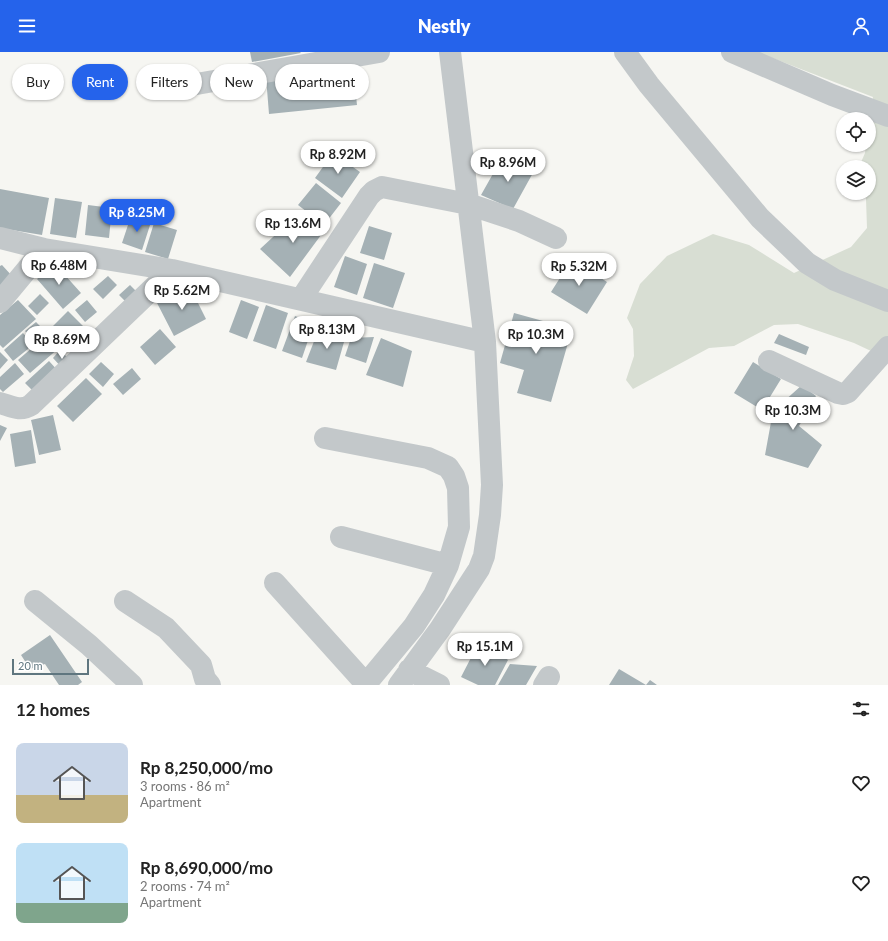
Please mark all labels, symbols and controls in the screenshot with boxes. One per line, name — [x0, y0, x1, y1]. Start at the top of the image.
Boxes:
icon: menu — [16, 15, 38, 37]
text: Nestly — [418, 15, 470, 37]
icon: person — [850, 15, 872, 37]
chip: Buy — [12, 64, 64, 100]
chip: Rent — [72, 64, 128, 100]
chip: Filters — [136, 64, 202, 100]
chip: New — [210, 64, 267, 100]
chip: Apartment — [275, 64, 369, 100]
map controls — [836, 112, 876, 200]
button: locate — [836, 112, 876, 152]
pin: Rp 8.92M — [297, 141, 379, 175]
text: Rp 8.92M — [310, 146, 366, 162]
pin: Rp 8.96M — [467, 149, 549, 183]
text: Rp 8.96M — [480, 154, 536, 170]
button: layers — [836, 160, 876, 200]
pin: Rp 8.25M — [96, 199, 178, 233]
text: Rp 8.25M — [109, 204, 165, 220]
pin: Rp 13.6M — [252, 210, 334, 244]
text: Rp 13.6M — [265, 215, 321, 231]
pin: Rp 6.48M — [18, 252, 100, 286]
pin: Rp 5.32M — [538, 253, 620, 287]
text: Rp 6.48M — [31, 257, 87, 273]
text: Rp 5.32M — [551, 258, 607, 274]
pin: Rp 5.62M — [141, 277, 223, 311]
text: Rp 5.62M — [154, 282, 210, 298]
pin: Rp 8.13M — [286, 316, 368, 350]
text: Rp 8.13M — [299, 321, 355, 337]
pin: Rp 10.3M — [495, 321, 577, 355]
pin: Rp 8.69M — [21, 326, 103, 360]
text: Rp 10.3M — [508, 326, 564, 342]
text: Rp 8.69M — [34, 331, 90, 347]
pin: Rp 10.3M — [752, 397, 834, 431]
text: Rp 10.3M — [765, 402, 821, 418]
pin: Rp 15.1M — [444, 633, 526, 667]
text: Rp 15.1M — [457, 638, 513, 654]
scale bar — [12, 657, 89, 676]
text: 20 m — [18, 659, 43, 672]
icon: filters — [850, 698, 872, 720]
text: 12 homes — [16, 699, 90, 720]
text: Rp 8,250,000/mo — [140, 757, 273, 778]
icon: home — [48, 759, 96, 807]
icon: heart — [850, 772, 872, 794]
text: 3 rooms · 86 m² — [140, 778, 230, 794]
text: Apartment — [140, 794, 201, 810]
text: Rp 8,690,000/mo — [140, 857, 273, 878]
icon: home — [48, 859, 96, 907]
icon: heart — [850, 872, 872, 894]
text: 2 rooms · 74 m² — [140, 878, 230, 894]
text: Apartment — [140, 894, 201, 910]

